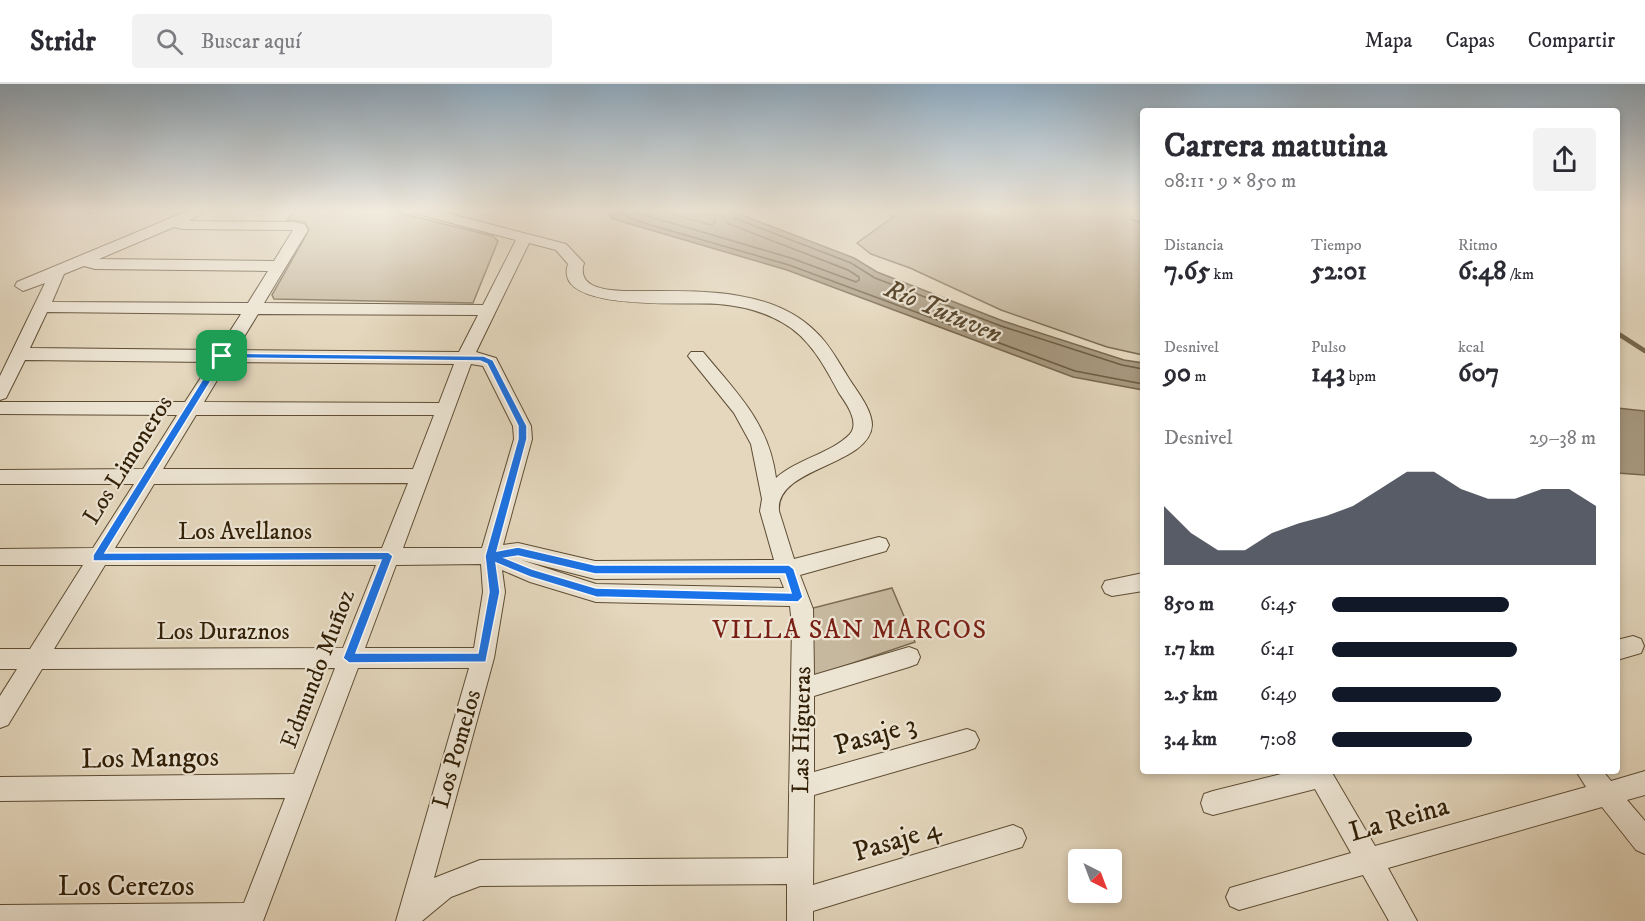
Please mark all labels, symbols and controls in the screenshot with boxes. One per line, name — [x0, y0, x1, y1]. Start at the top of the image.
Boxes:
search box — [132, 14, 552, 68]
text: Stridr — [30, 24, 96, 59]
icon: search — [153, 25, 186, 58]
text: Buscar aquí — [201, 28, 301, 55]
text: Mapa — [1365, 28, 1412, 54]
text: Capas — [1445, 28, 1495, 54]
text: Compartir — [1528, 28, 1615, 54]
text: Carrera matutina — [1164, 126, 1387, 167]
button: share — [1533, 128, 1596, 191]
text: 08:11 · 9 × 850 m — [1164, 169, 1296, 194]
text: Distancia — [1164, 235, 1223, 255]
text: Tiempo — [1311, 235, 1362, 255]
text: Ritmo — [1458, 235, 1498, 255]
text: 7.65 — [1164, 255, 1210, 288]
text: 52:01 — [1311, 255, 1367, 288]
text: 6:48 — [1458, 255, 1506, 288]
text: km — [1210, 264, 1234, 284]
text: /km — [1506, 264, 1534, 284]
water label: Río Tutuven — [879, 272, 1007, 351]
pin — [196, 330, 247, 381]
text: Desnivel — [1164, 337, 1219, 357]
text: Pulso — [1311, 337, 1346, 357]
text: kcal — [1458, 337, 1484, 357]
icon: arrive — [205, 339, 238, 372]
text: 90 — [1164, 357, 1191, 390]
text: 143 — [1311, 357, 1345, 390]
text: 607 — [1458, 357, 1499, 390]
text: m — [1191, 366, 1206, 386]
text: bpm — [1345, 366, 1376, 386]
street label: Los Limoneros — [77, 390, 179, 530]
text: Desnivel — [1164, 426, 1233, 451]
text: 29–38 m — [1529, 426, 1596, 451]
street label: Los Avellanos — [178, 517, 312, 547]
street label: Edmundo Muñoz — [274, 585, 362, 753]
text: 850 m — [1164, 592, 1214, 617]
text: 6:45 — [1260, 592, 1297, 617]
district label: VILLA SAN MARCOS — [711, 614, 988, 647]
street label: Los Duraznos — [156, 617, 290, 647]
text: 1.7 km — [1164, 637, 1215, 662]
text: 6:41 — [1260, 637, 1294, 662]
street label: Las Higueras — [786, 666, 818, 794]
text: 2.5 km — [1164, 682, 1218, 707]
text: 6:49 — [1260, 682, 1297, 707]
street label: Los Pomelos — [426, 686, 488, 812]
street label: Pasaje 3 — [830, 707, 920, 763]
text: 3.4 km — [1164, 727, 1217, 752]
text: 7:08 — [1260, 727, 1297, 752]
street label: Los Mangos — [81, 739, 219, 777]
street label: La Reina — [1345, 788, 1453, 850]
street label: Pasaje 4 — [849, 810, 946, 870]
north arrow — [1068, 849, 1122, 903]
map controls — [1068, 849, 1122, 903]
street label: Los Cerezos — [58, 869, 194, 904]

